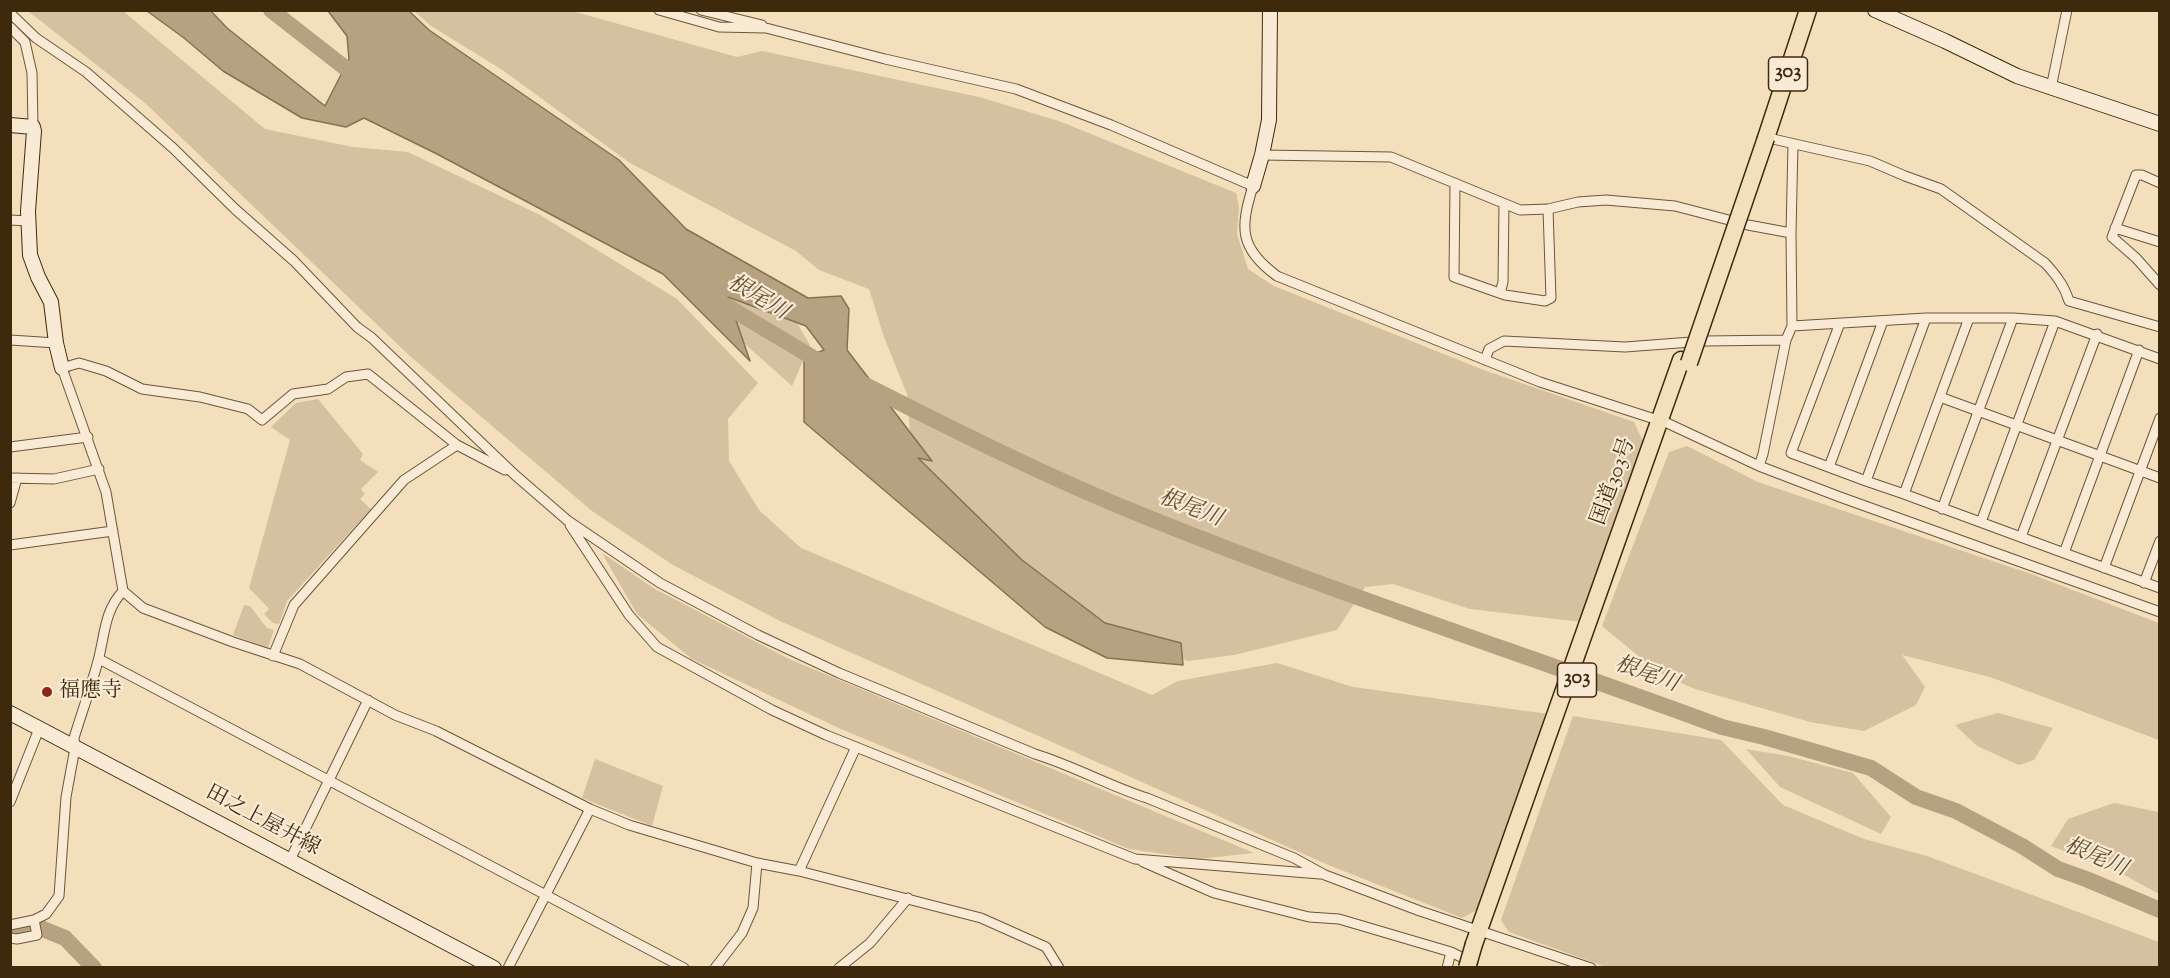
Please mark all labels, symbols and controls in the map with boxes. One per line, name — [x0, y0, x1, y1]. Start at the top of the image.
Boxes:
road number: 303 — [1768, 57, 1808, 91]
water label: 根尾川 — [722, 271, 792, 327]
street label: 国道303号 — [1588, 435, 1642, 529]
water label: 根尾川 — [1154, 486, 1226, 534]
water label: 根尾川 — [1610, 652, 1682, 700]
road number: 303 — [1558, 663, 1596, 697]
place label: 福應寺 — [59, 679, 122, 705]
marker: 福應寺 — [40, 685, 54, 699]
street label: 田之上屋井線 — [200, 781, 324, 863]
water label: 根尾川 — [2059, 834, 2131, 884]

